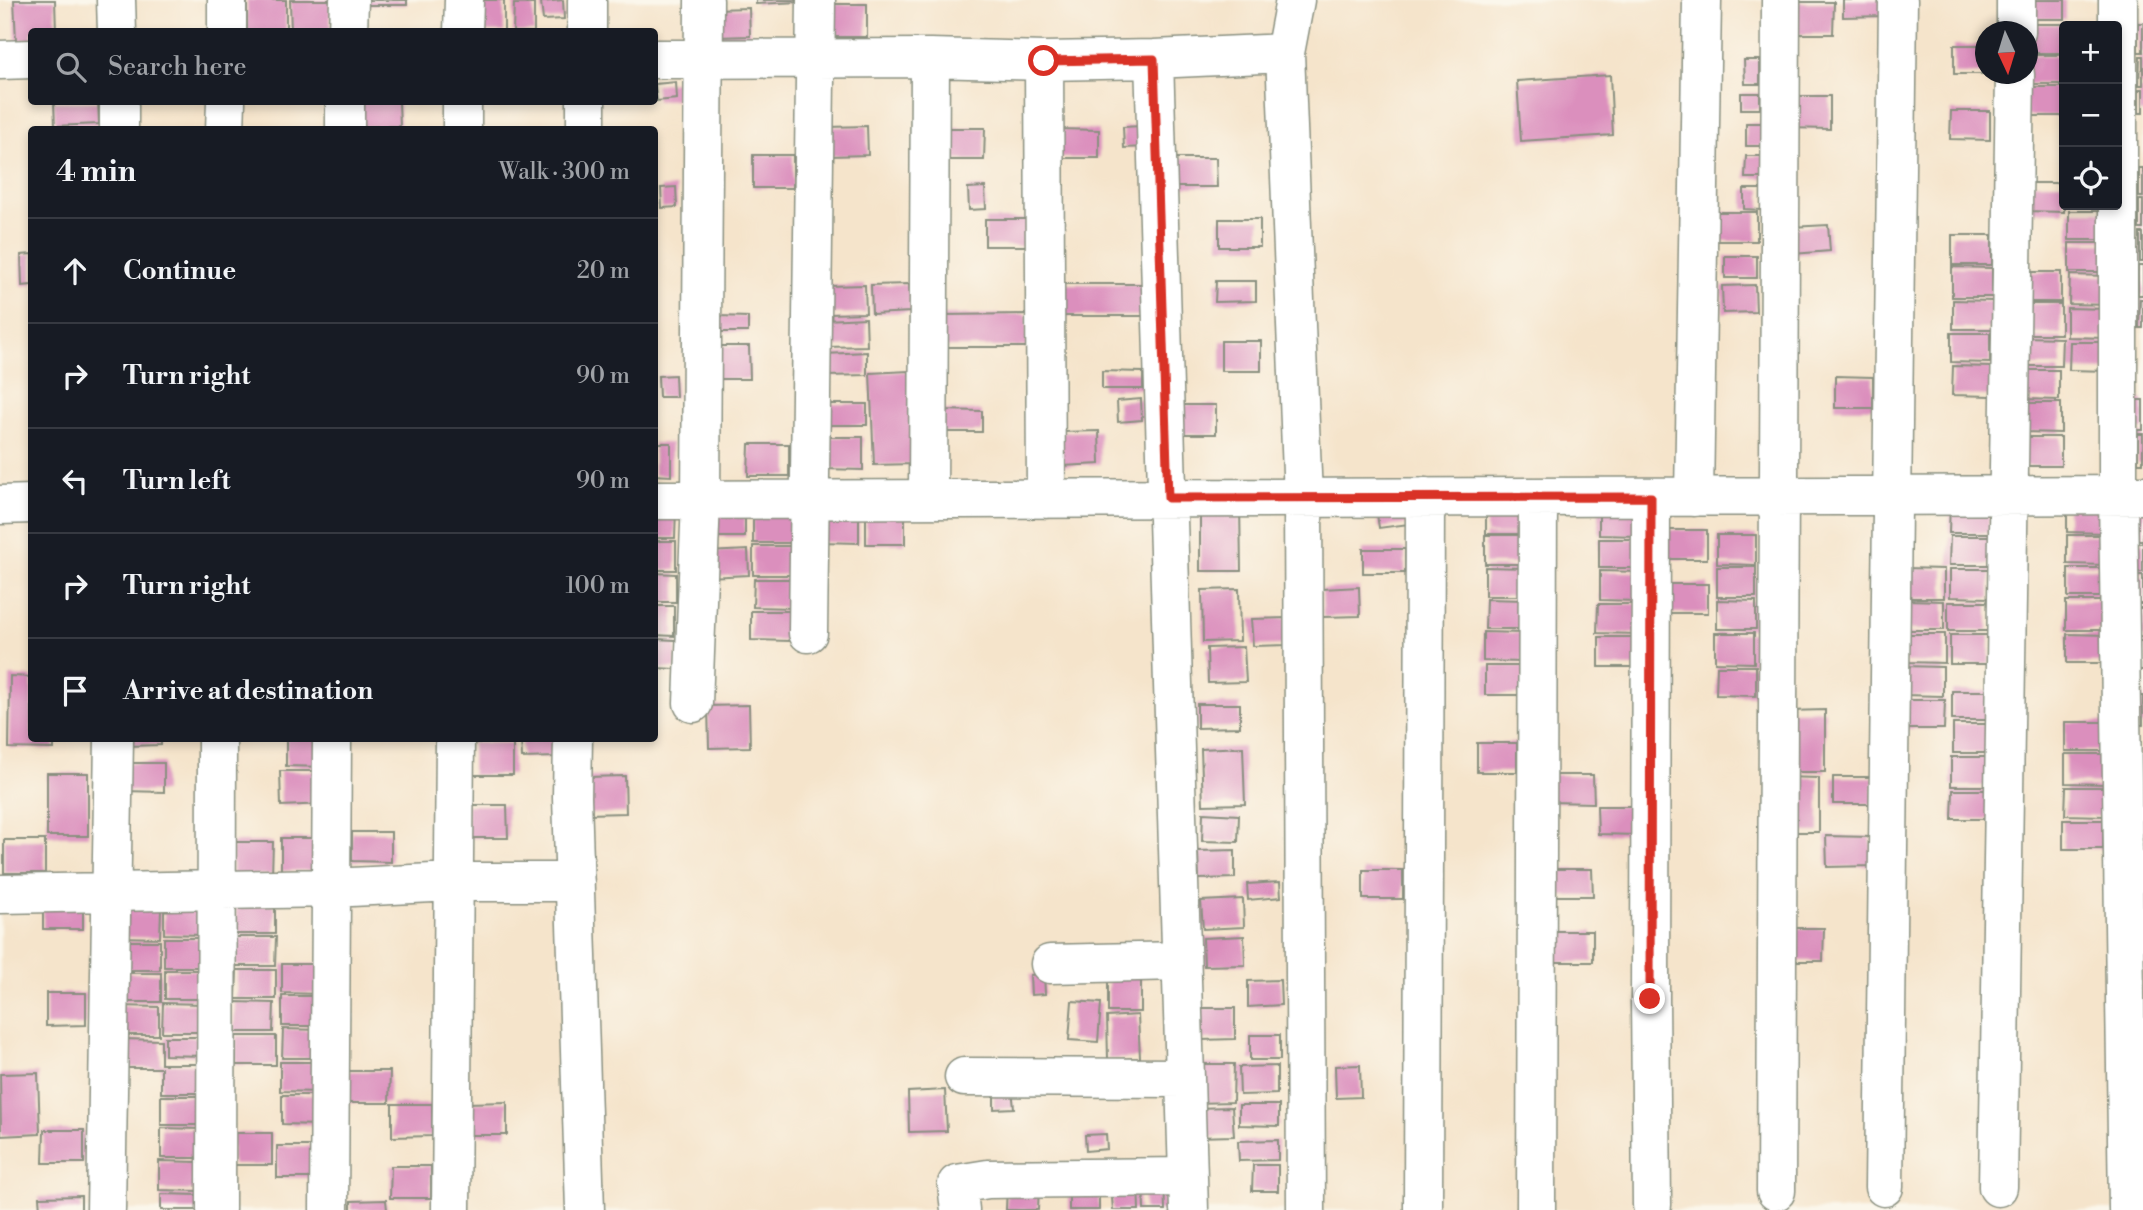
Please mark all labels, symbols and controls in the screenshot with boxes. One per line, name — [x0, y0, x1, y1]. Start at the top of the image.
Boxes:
north arrow — [1975, 21, 2038, 84]
map controls — [2059, 21, 2122, 210]
button: + — [2059, 21, 2122, 84]
search box — [28, 28, 658, 105]
route start — [1028, 45, 1059, 76]
icon: search — [52, 48, 90, 86]
text: Search here — [108, 51, 247, 83]
button: − — [2059, 84, 2122, 147]
button: locate — [2059, 147, 2122, 210]
text: 4 min — [56, 153, 136, 191]
text: Walk · 300 m — [499, 158, 630, 186]
icon: ahead — [56, 252, 94, 290]
text: Continue — [123, 255, 236, 287]
text: 20 m — [577, 257, 630, 285]
icon: right — [56, 357, 94, 395]
text: Turn right — [123, 360, 251, 392]
text: 90 m — [576, 362, 630, 390]
icon: left — [56, 462, 94, 500]
text: Turn left — [123, 465, 231, 497]
text: 90 m — [576, 467, 630, 495]
icon: right — [56, 567, 94, 605]
text: Turn right — [123, 570, 251, 602]
text: 100 m — [565, 572, 630, 600]
icon: arrive — [56, 672, 94, 710]
text: Arrive at destination — [123, 675, 373, 707]
route end — [1634, 983, 1665, 1014]

